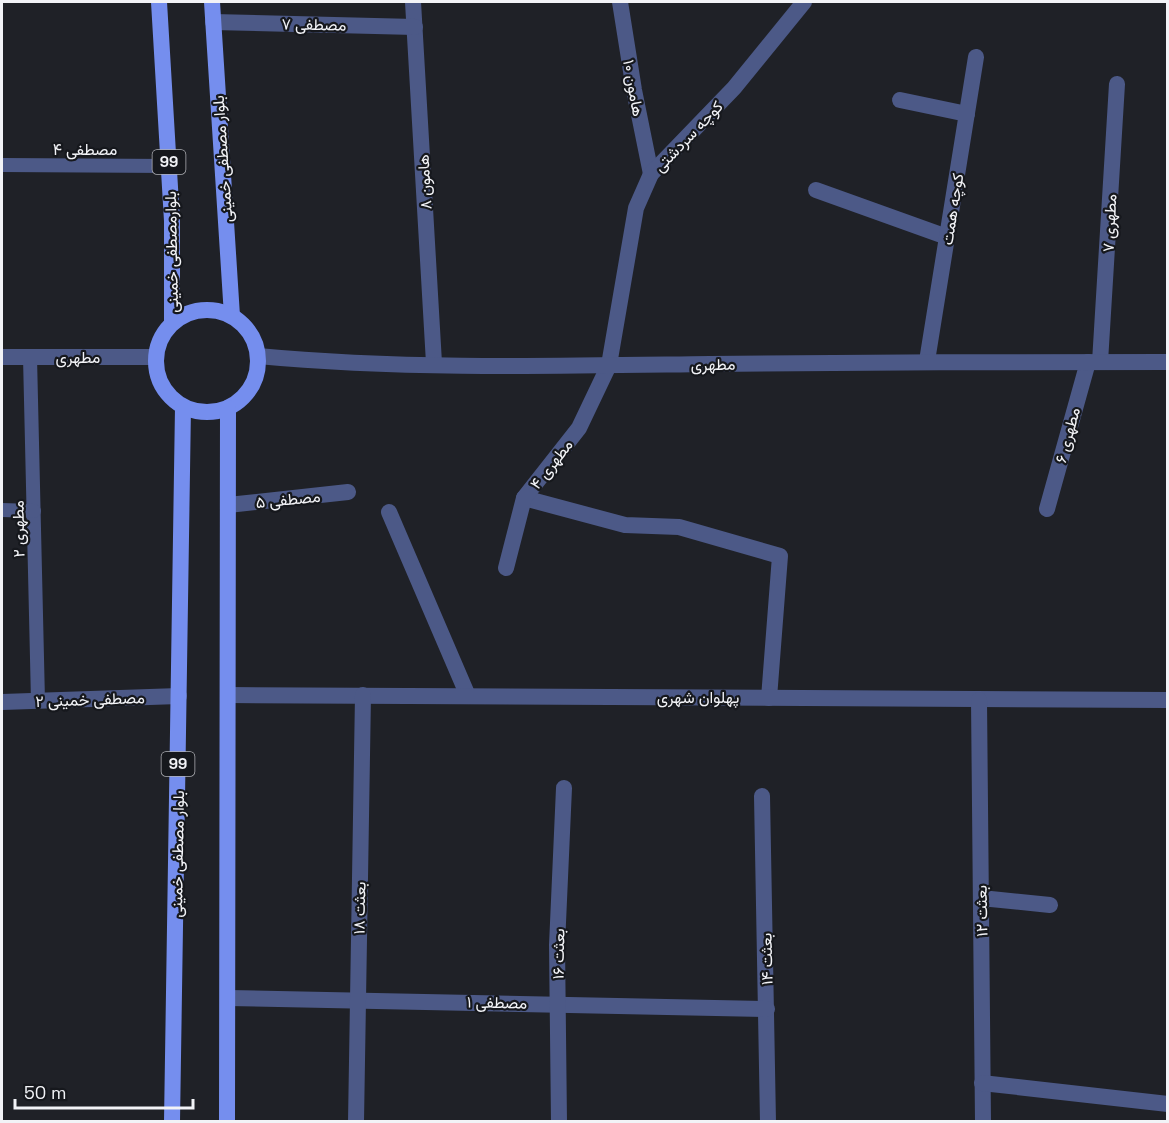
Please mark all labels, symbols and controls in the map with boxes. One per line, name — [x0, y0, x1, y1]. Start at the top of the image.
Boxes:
street label: مصطفی ۷ — [281, 13, 347, 36]
street label: هامون ۱۰ — [618, 58, 649, 118]
street label: بلوار مصطفی خمینی — [208, 95, 237, 223]
street label: کوچه سردشتی — [649, 96, 728, 177]
street label: مصطفی ۴ — [53, 139, 117, 160]
road number: 99 — [152, 150, 186, 174]
street label: هامون ۸ — [413, 154, 436, 210]
street label: کوچه همت — [936, 172, 970, 247]
street label: بلوارمصطفی خمینی — [160, 191, 183, 313]
street label: مطهری ۷ — [1097, 193, 1122, 253]
street label: مطهری — [56, 347, 100, 368]
street label: مطهری — [690, 354, 736, 375]
street label: مطهری ۶ — [1050, 405, 1085, 465]
street label: مطهری ۴ — [525, 435, 578, 494]
street label: مصطفی ۵ — [255, 486, 321, 513]
street label: مطهری ۲ — [8, 500, 29, 558]
street label: مصطفی خمینی ۲ — [35, 687, 145, 712]
street label: پهلوان شهری — [657, 687, 740, 709]
road number: 99 — [162, 752, 195, 776]
street label: بلوار مصطفی خمینی — [166, 790, 189, 918]
street label: بعثت ۱۸ — [349, 882, 370, 935]
street label: بعثت ۱۲ — [971, 885, 992, 937]
street label: بعثت ۱۶ — [548, 928, 569, 980]
street label: بعثت ۱۴ — [756, 933, 777, 985]
street label: مصطفی ۱ — [467, 991, 527, 1014]
scale bar — [15, 1072, 194, 1110]
text: 50 m — [24, 1081, 66, 1104]

